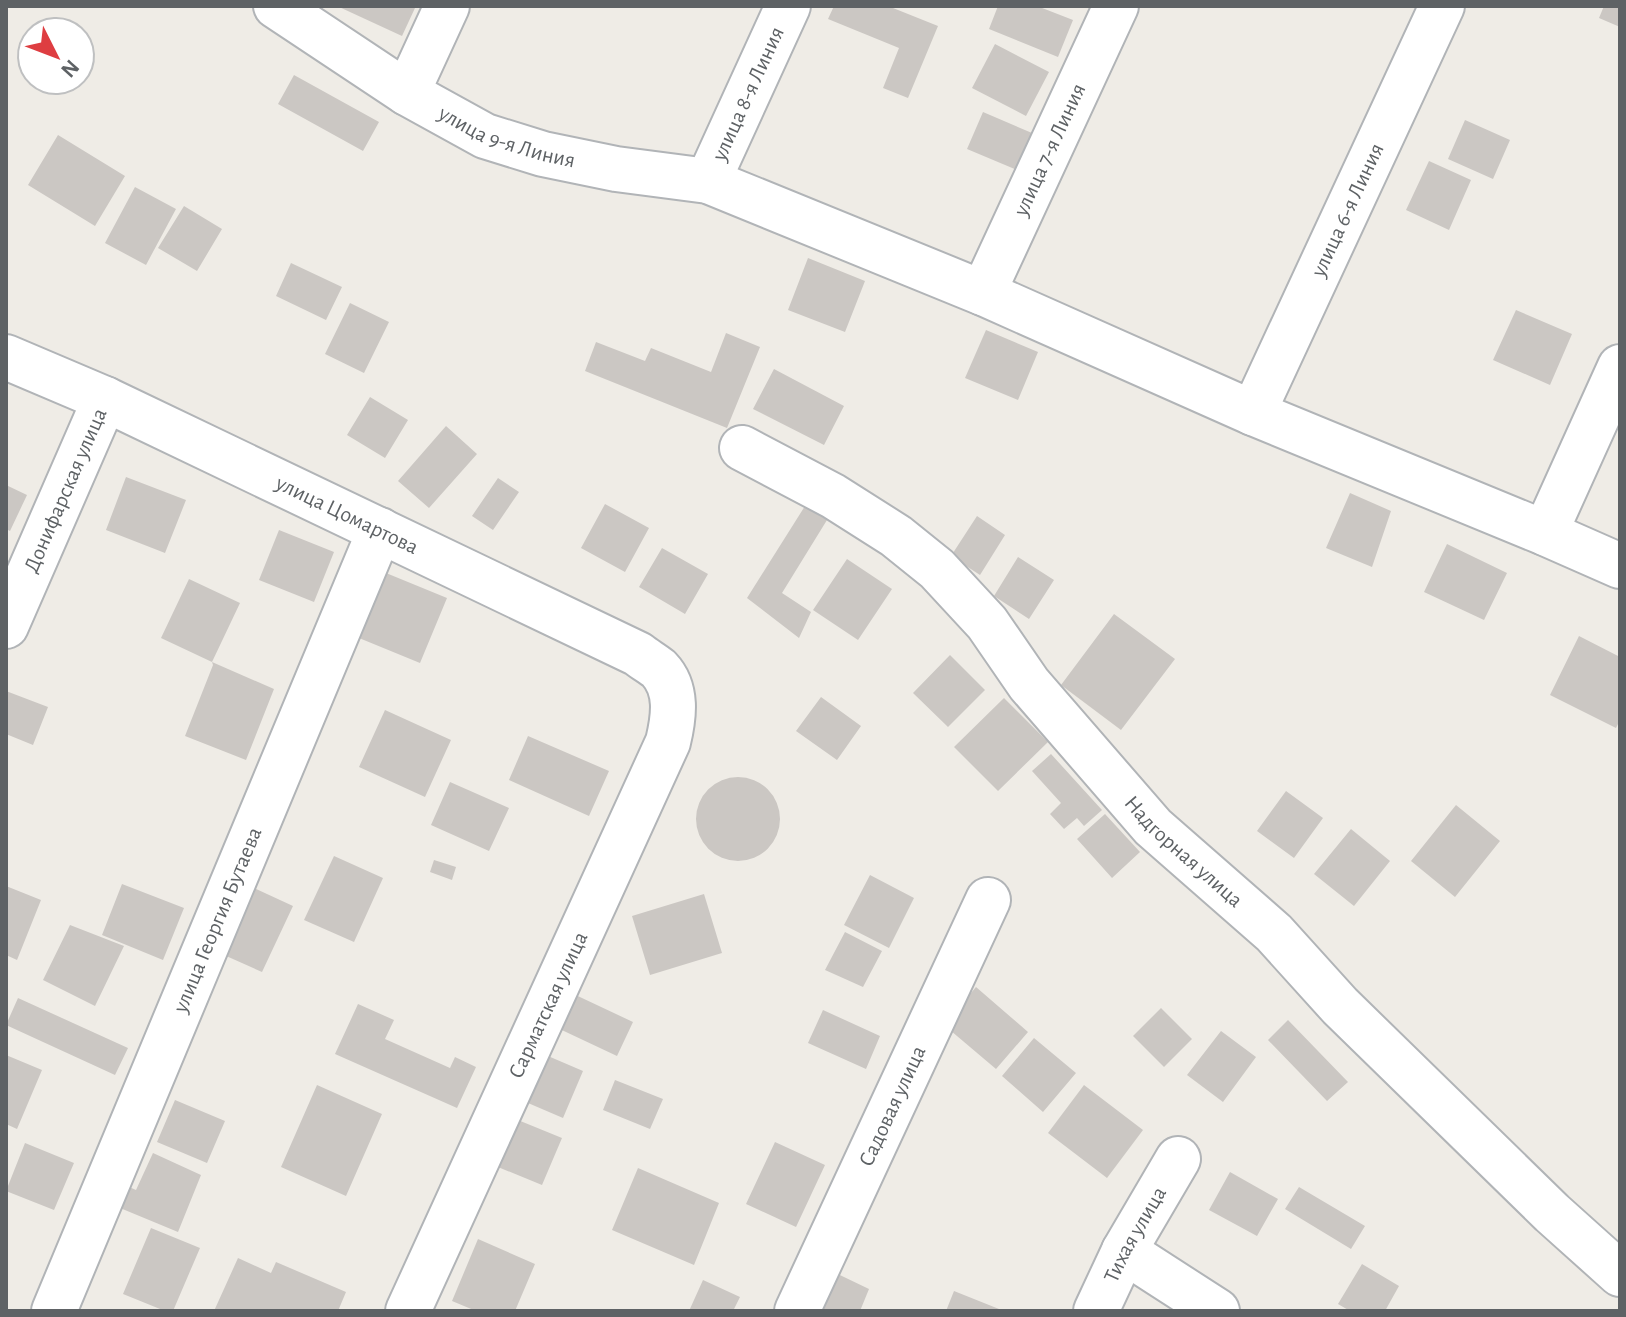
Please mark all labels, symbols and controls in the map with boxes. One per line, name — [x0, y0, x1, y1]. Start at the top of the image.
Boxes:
north arrow — [16, 16, 96, 96]
street label: улица 8-я Линия — [707, 23, 788, 165]
text: N — [57, 56, 83, 82]
street label: улица 7-я Линия — [1009, 80, 1090, 220]
street label: улица 9-я Линия — [434, 101, 577, 171]
street label: улица 6-я Линия — [1307, 140, 1388, 281]
street label: Донифарская улица — [20, 405, 111, 576]
street label: улица Цомартова — [272, 471, 422, 558]
street label: Надгорная улица — [1120, 791, 1247, 911]
street label: улица Георгия Бутаева — [169, 824, 266, 1016]
street label: Сарматская улица — [504, 928, 592, 1082]
street label: Садовая улица — [855, 1042, 930, 1170]
street label: Тихая улица — [1100, 1183, 1170, 1286]

